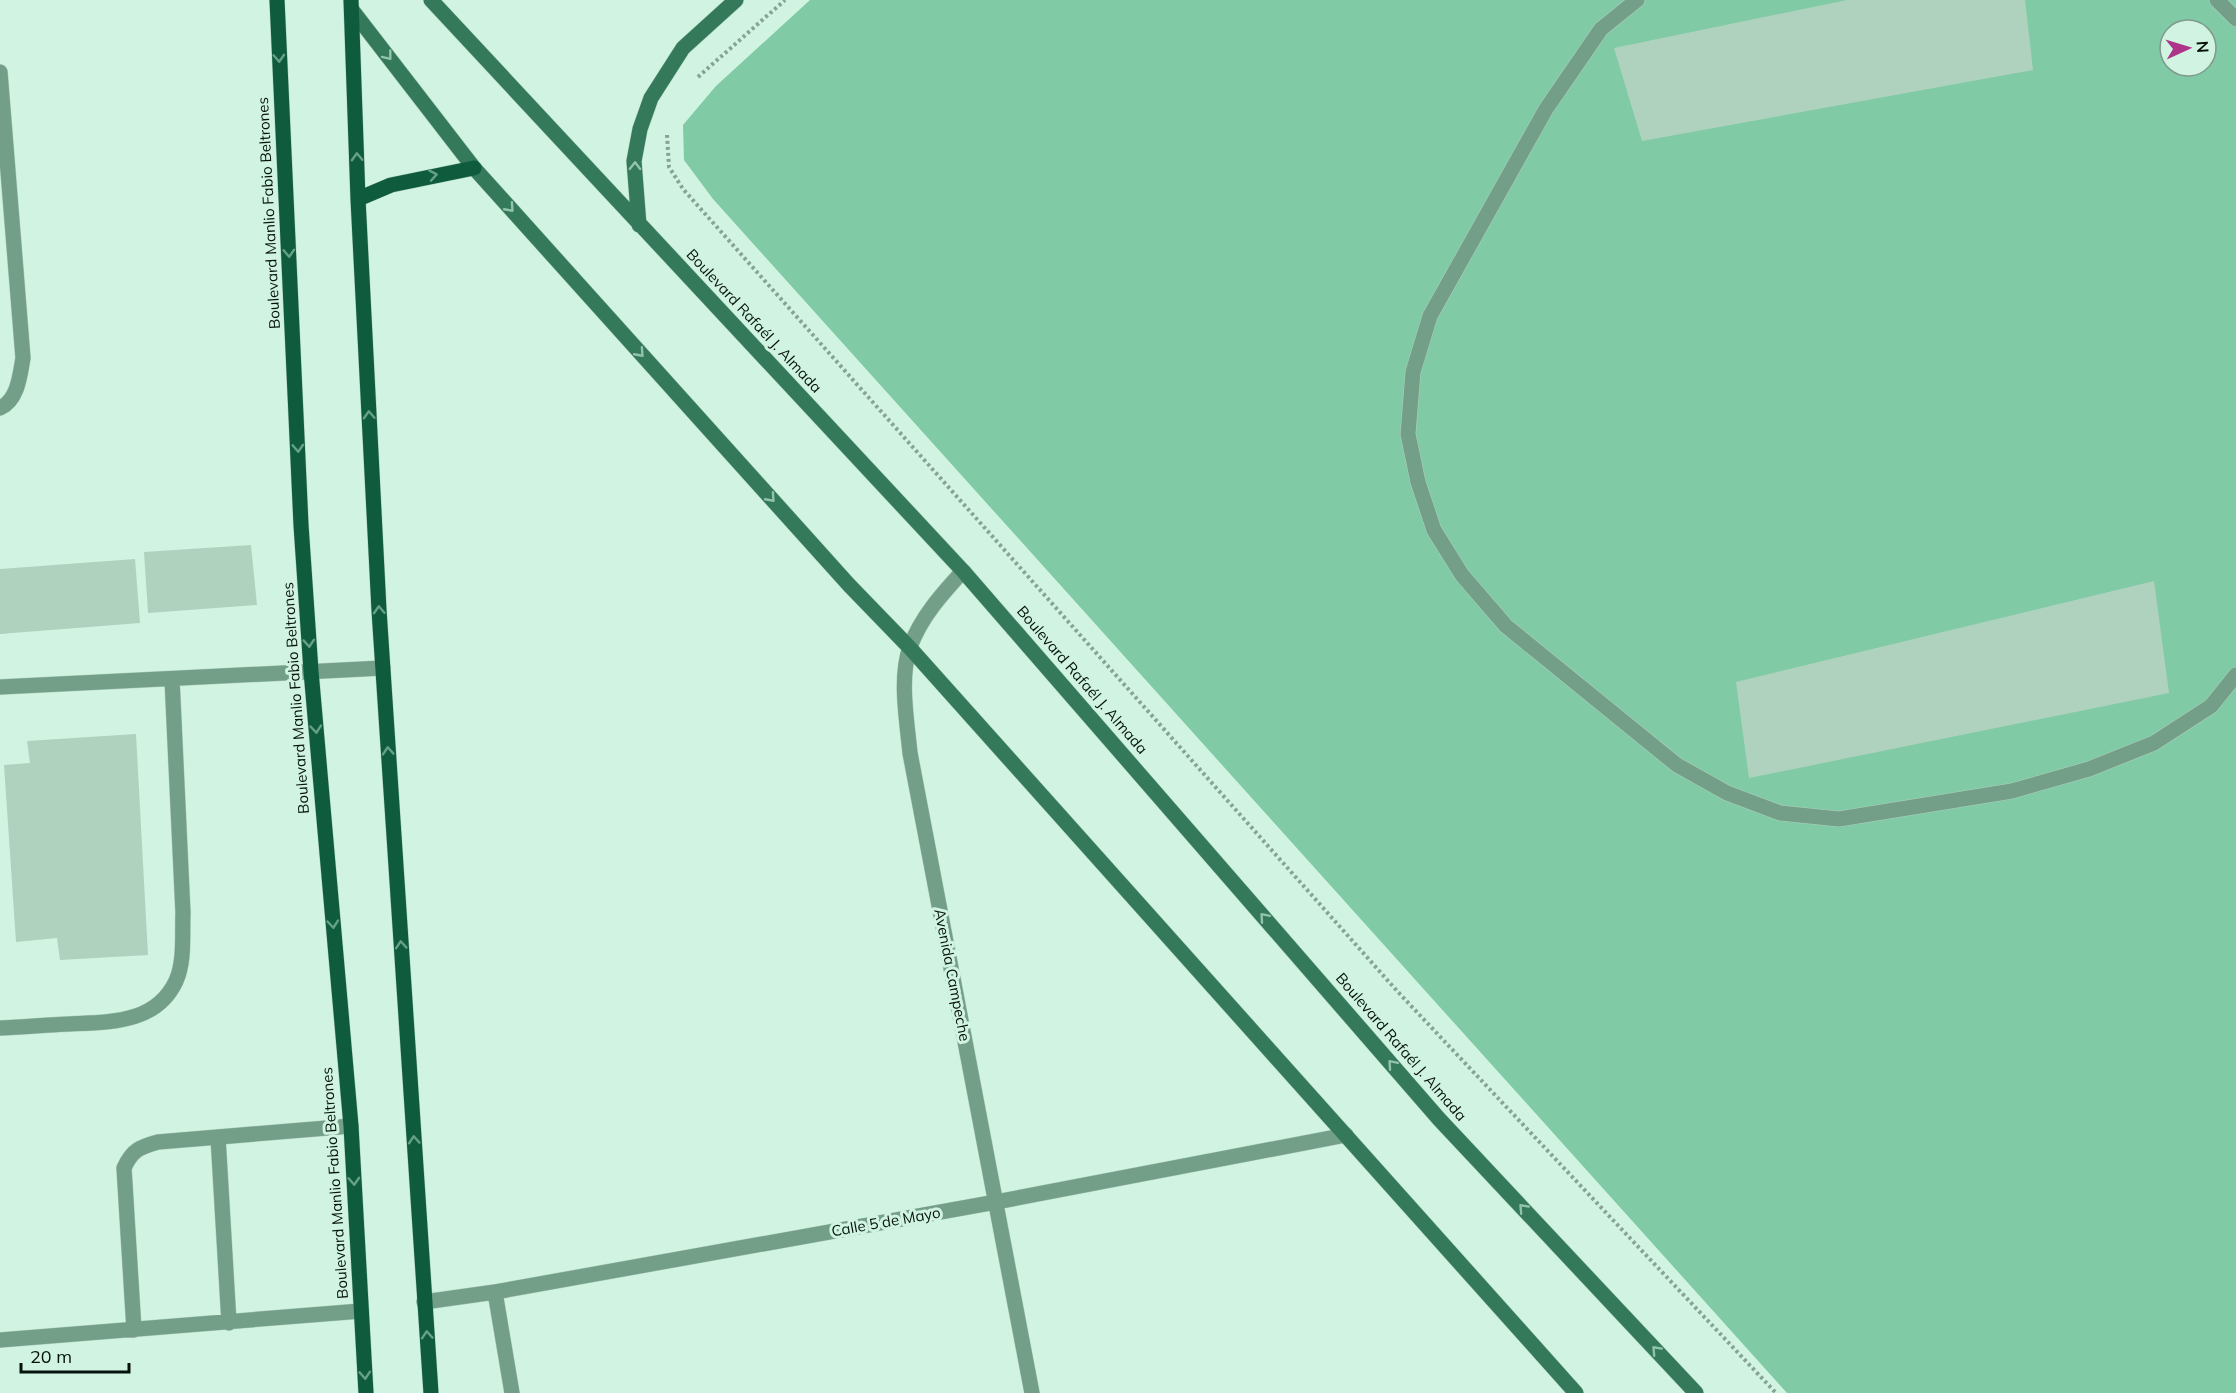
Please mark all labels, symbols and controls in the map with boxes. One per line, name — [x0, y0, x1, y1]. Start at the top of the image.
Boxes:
north arrow — [2158, 18, 2218, 78]
text: N — [2193, 40, 2213, 54]
one-way arrow — [380, 50, 391, 61]
one-way arrow — [273, 54, 286, 63]
street label: Boulevard Manlio Fabio Beltrones — [253, 97, 284, 329]
one-way arrow — [350, 153, 363, 162]
one-way arrow — [629, 162, 641, 171]
one-way arrow — [428, 169, 438, 182]
one-way arrow — [503, 202, 514, 212]
street label: Boulevard Rafaél J. Almada — [683, 245, 826, 397]
one-way arrow — [282, 249, 295, 258]
one-way arrow — [633, 346, 644, 357]
one-way arrow — [363, 411, 376, 420]
one-way arrow — [291, 444, 304, 453]
one-way arrow — [764, 491, 775, 502]
street label: Boulevard Manlio Fabio Beltrones — [278, 582, 313, 814]
street label: Boulevard Rafaél J. Almada — [1013, 602, 1152, 758]
one-way arrow — [373, 605, 386, 614]
one-way arrow — [303, 638, 316, 647]
one-way arrow — [309, 725, 322, 734]
one-way arrow — [382, 746, 395, 755]
street label: Avenida Campeche — [930, 907, 975, 1043]
one-way arrow — [1260, 913, 1271, 924]
one-way arrow — [326, 919, 339, 928]
one-way arrow — [395, 941, 408, 950]
street label: Boulevard Rafaél J. Almada — [1332, 969, 1471, 1125]
one-way arrow — [1388, 1060, 1399, 1071]
street label: Boulevard Manlio Fabio Beltrones — [317, 1067, 352, 1299]
one-way arrow — [407, 1136, 420, 1145]
one-way arrow — [347, 1176, 360, 1185]
street label: Calle 5 de Mayo — [830, 1203, 942, 1240]
one-way arrow — [1519, 1204, 1530, 1215]
one-way arrow — [420, 1330, 433, 1339]
scale bar — [21, 1336, 129, 1374]
text: 20 m — [30, 1345, 72, 1368]
one-way arrow — [1652, 1347, 1663, 1357]
one-way arrow — [358, 1371, 371, 1380]

